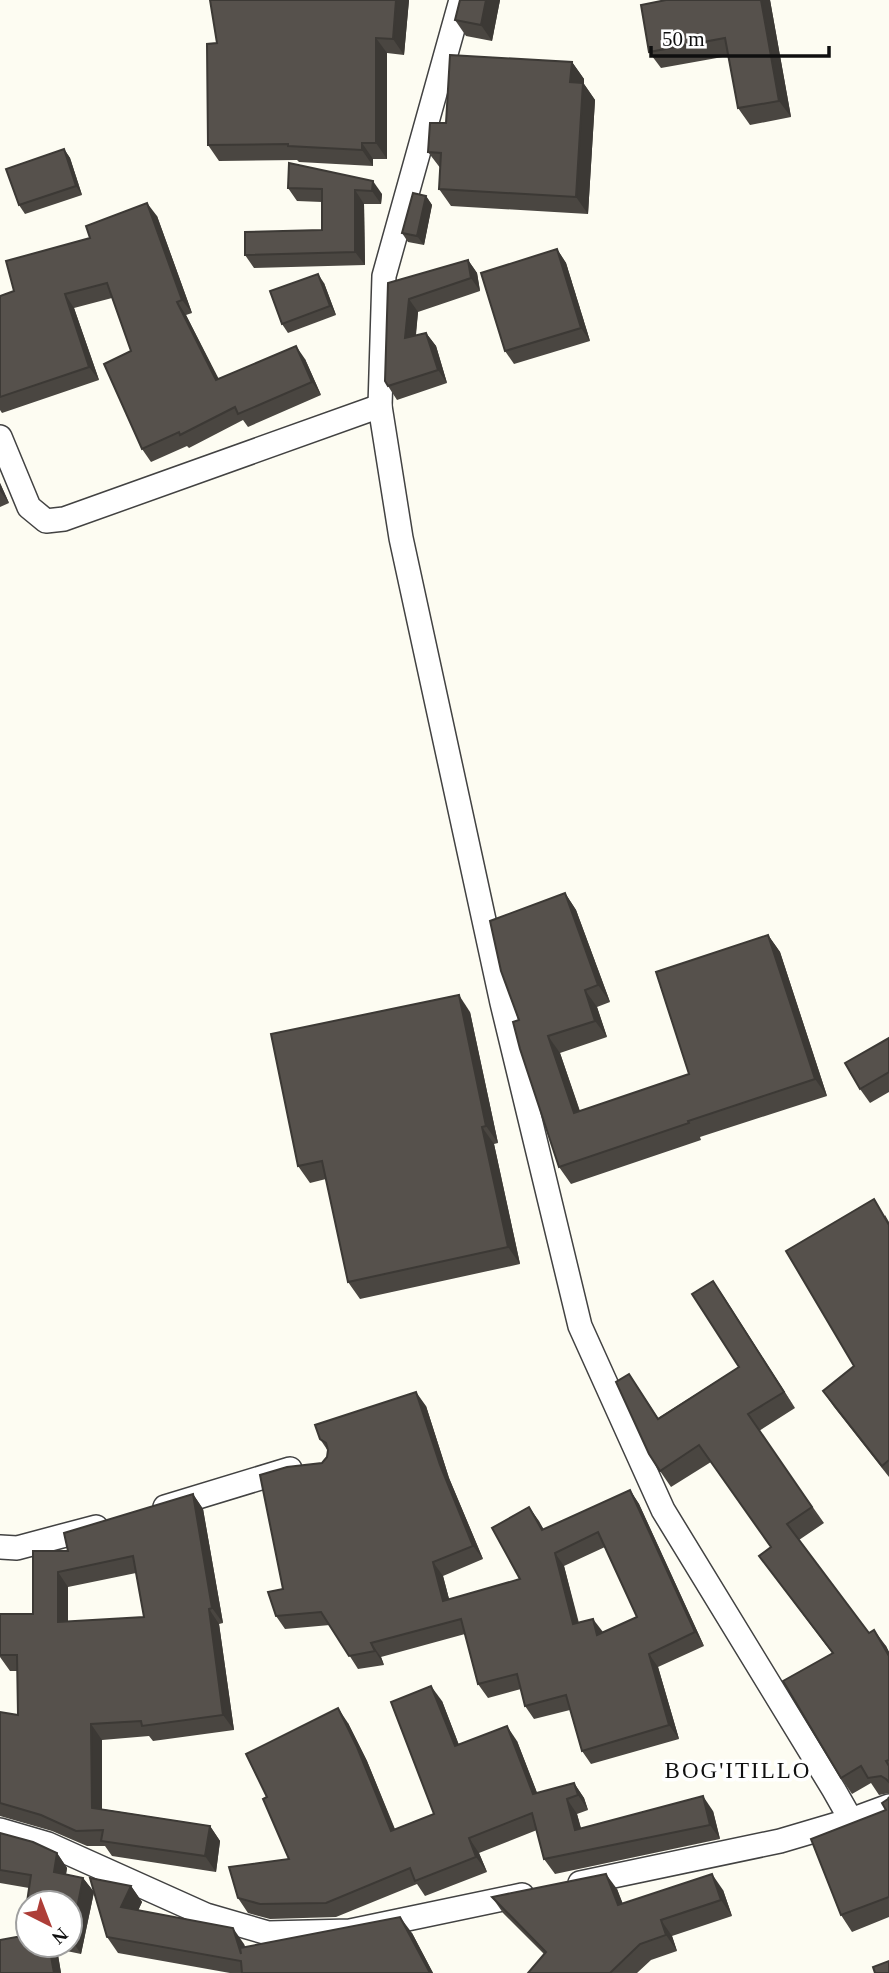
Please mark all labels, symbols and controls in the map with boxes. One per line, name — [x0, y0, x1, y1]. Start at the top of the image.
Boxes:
scale bar — [651, 14, 830, 58]
text: 50 m — [662, 27, 705, 51]
district label: BOG'ITILLO — [665, 1758, 811, 1783]
north arrow — [14, 1889, 84, 1959]
text: N — [48, 1924, 72, 1949]

